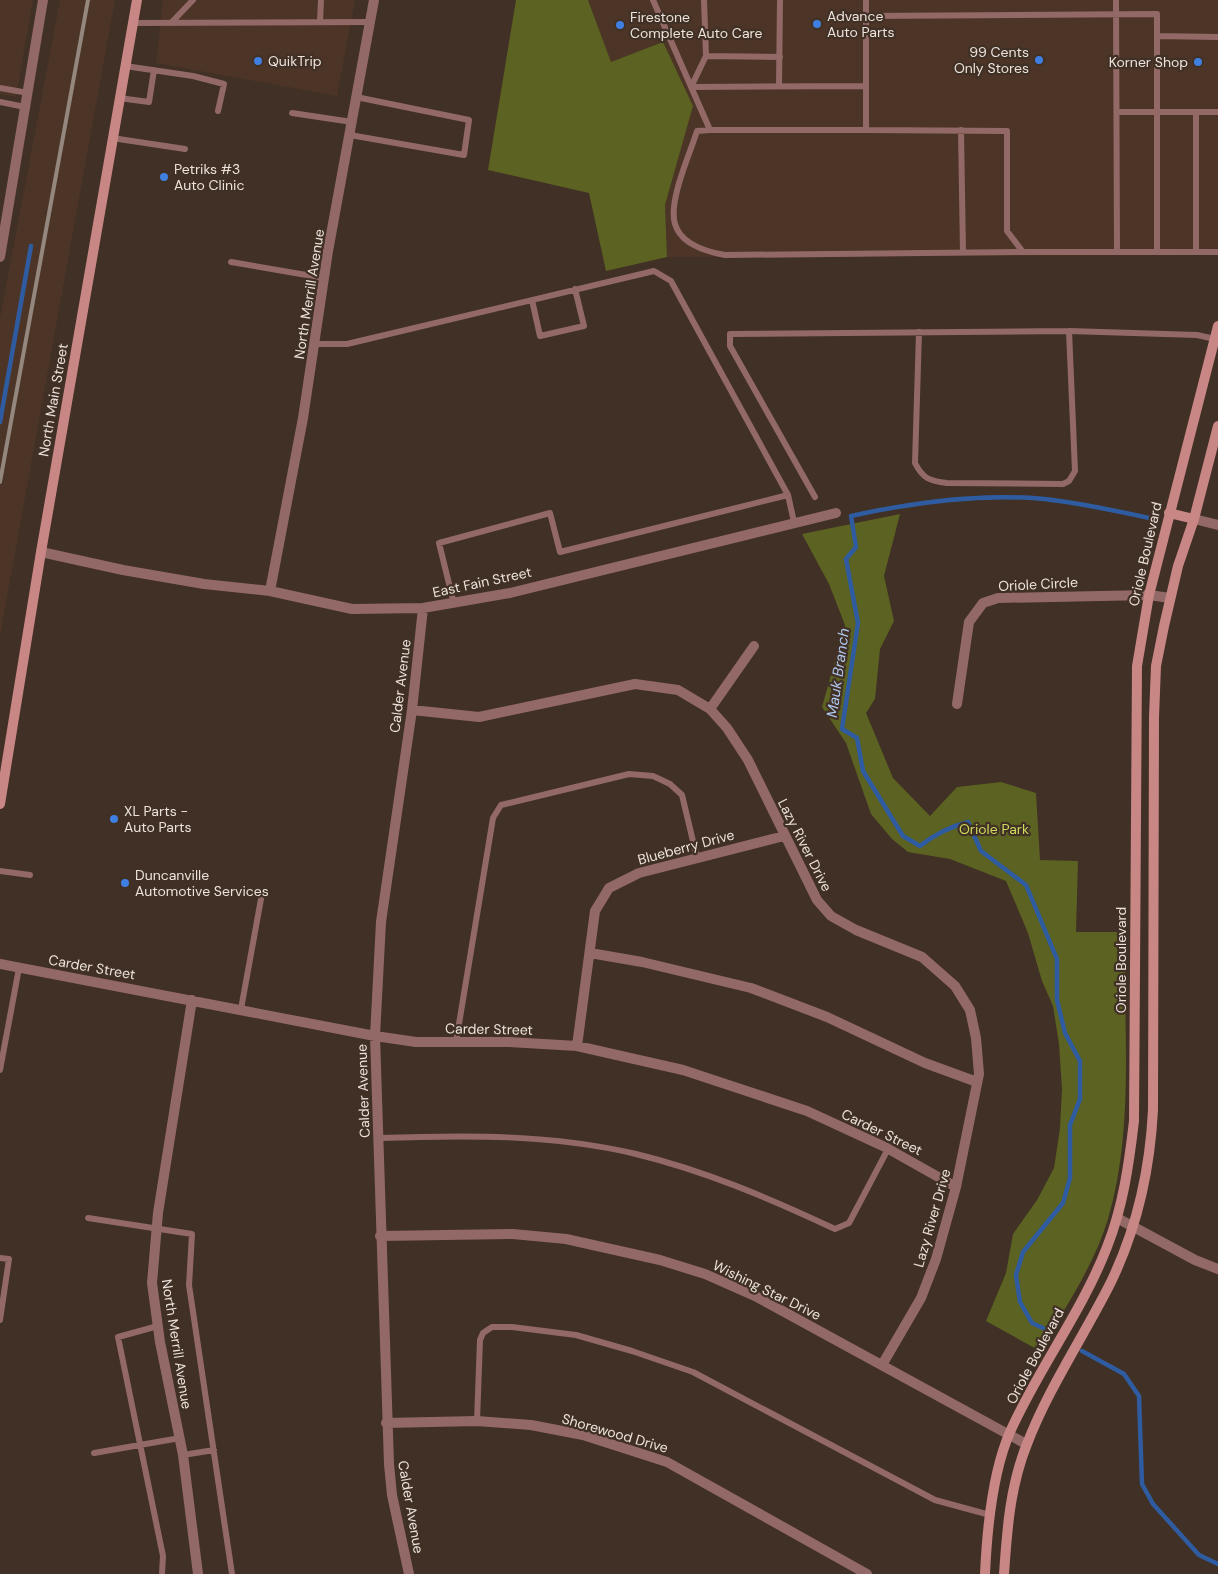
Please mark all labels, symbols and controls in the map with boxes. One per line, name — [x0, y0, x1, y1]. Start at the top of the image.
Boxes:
place label: Advance Auto Parts — [827, 7, 895, 41]
place label: Firestone Complete Auto Care — [630, 8, 762, 42]
marker: Advance Auto Parts — [811, 18, 823, 30]
marker: Firestone Complete Auto Care — [614, 19, 626, 31]
place label: 99 Cents Only Stores — [954, 43, 1029, 77]
place label: QuikTrip — [268, 52, 322, 70]
place label: Korner Shop — [1109, 53, 1188, 71]
marker: 99 Cents Only Stores — [1033, 54, 1045, 66]
marker: QuikTrip — [252, 55, 264, 67]
marker: Korner Shop — [1192, 56, 1204, 68]
place label: Petriks #3 Auto Clinic — [174, 160, 244, 194]
marker: Petriks #3 Auto Clinic — [158, 171, 170, 183]
street label: North Merrill Avenue — [290, 228, 328, 360]
street label: North Main Street — [34, 342, 72, 458]
street label: Oriole Boulevard — [1124, 500, 1166, 608]
street label: East Fain Street — [431, 563, 533, 601]
street label: Oriole Circle — [998, 573, 1078, 595]
water label: Mauk Branch — [822, 627, 854, 719]
street label: Calder Avenue — [385, 638, 415, 734]
street label: Lazy River Drive — [774, 796, 836, 894]
place label: XL Parts - Auto Parts — [124, 802, 192, 836]
marker: XL Parts - Auto Parts — [108, 813, 120, 825]
park label: Oriole Park — [959, 820, 1029, 838]
street label: Blueberry Drive — [636, 825, 736, 869]
place label: Duncanville Automotive Services — [135, 866, 269, 900]
marker: Duncanville Automotive Services — [119, 877, 131, 889]
street label: Oriole Boulevard — [1112, 907, 1130, 1013]
street label: Carder Street — [47, 951, 137, 983]
street label: Carder Street — [445, 1019, 533, 1039]
street label: Calder Avenue — [352, 1044, 374, 1138]
street label: Carder Street — [839, 1105, 925, 1159]
street label: Lazy River Drive — [909, 1167, 955, 1269]
street label: Wishing Star Drive — [710, 1256, 824, 1324]
street label: North Merrill Avenue — [158, 1278, 196, 1410]
street label: Oriole Boulevard — [1002, 1305, 1068, 1407]
street label: Shorewood Drive — [560, 1409, 670, 1457]
street label: Calder Avenue — [394, 1459, 428, 1555]

